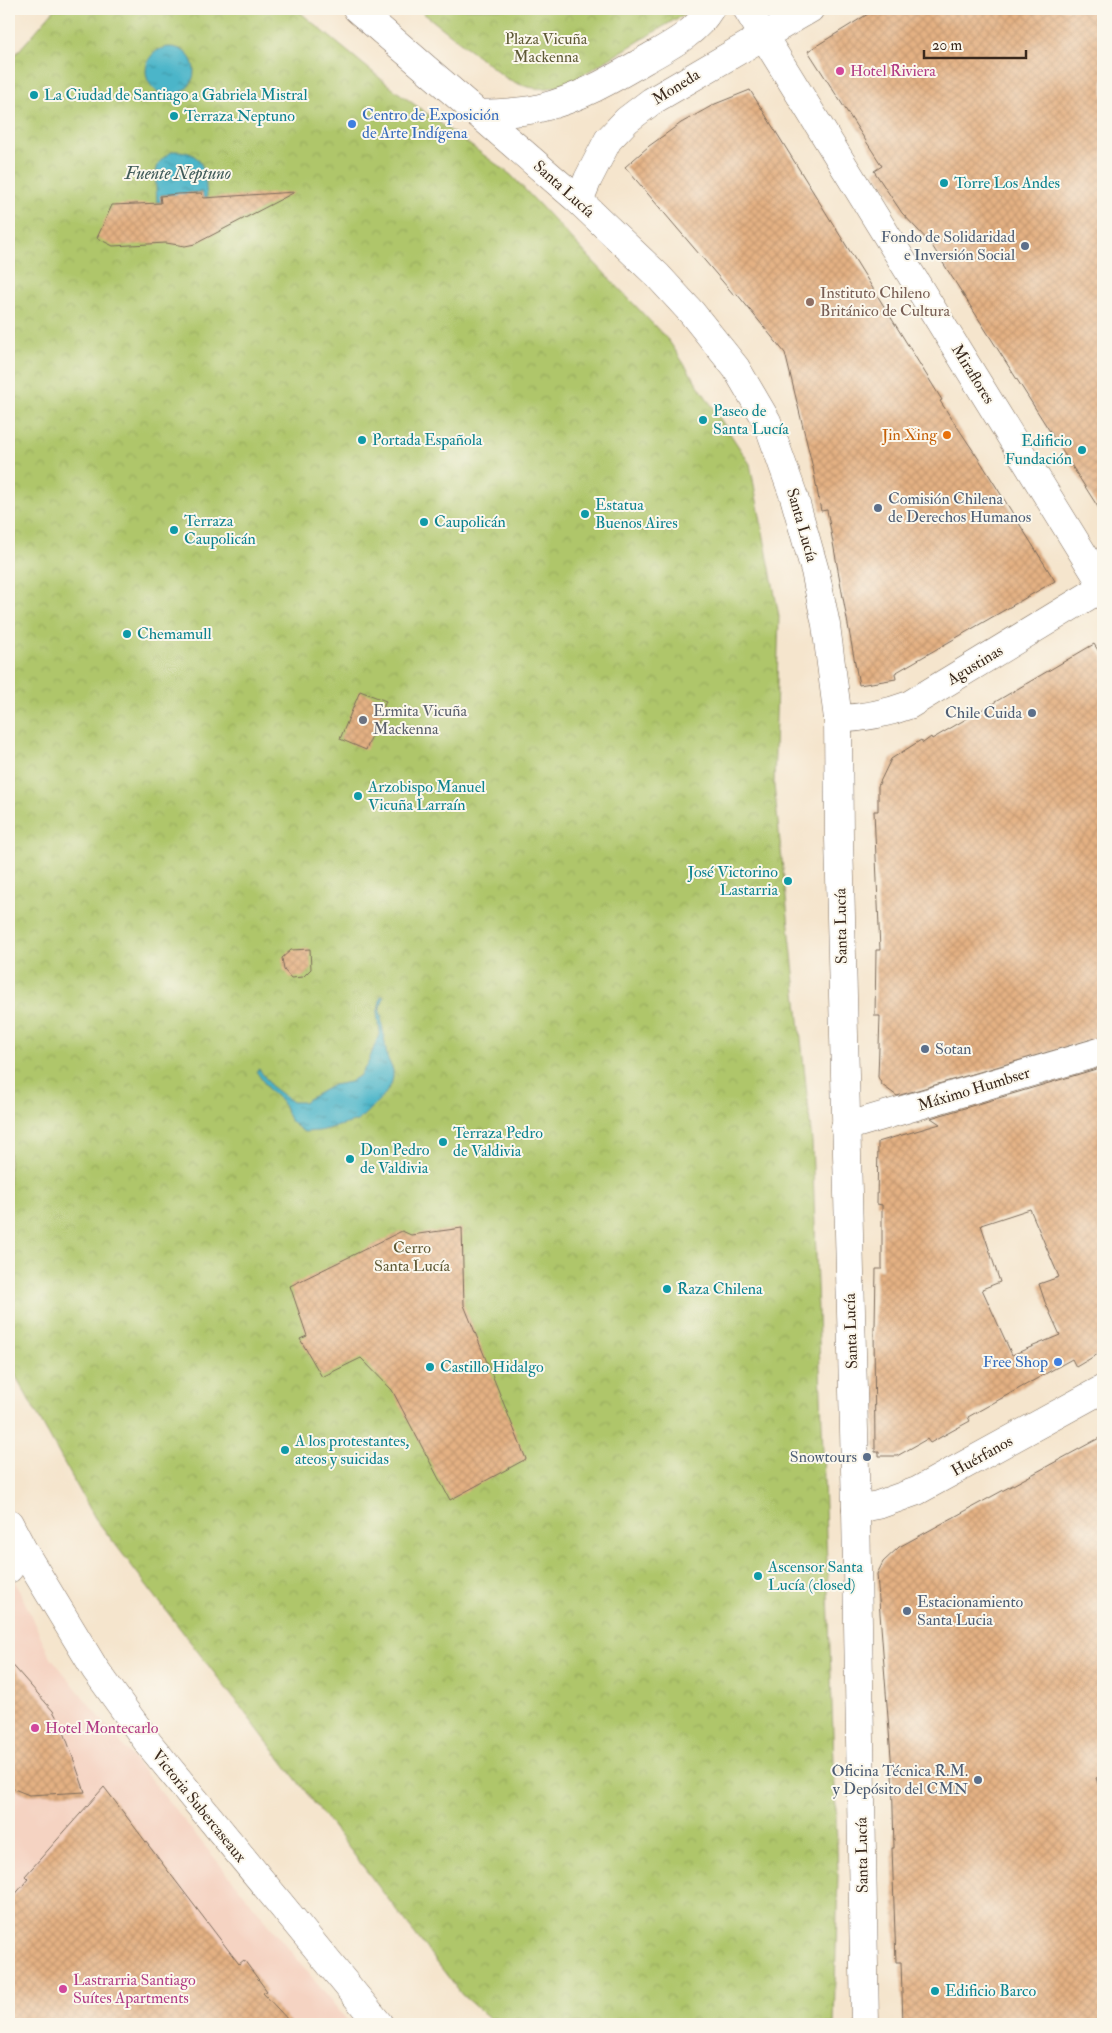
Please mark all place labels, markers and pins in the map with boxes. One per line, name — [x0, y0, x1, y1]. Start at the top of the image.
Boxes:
place label: Hotel Riviera — [850, 61, 936, 81]
marker: Hotel Riviera — [834, 65, 846, 77]
place label: La Ciudad de Santiago a Gabriela Mistral — [44, 85, 308, 105]
marker: La Ciudad de Santiago a Gabriela Mistral — [28, 89, 40, 101]
place label: Centro de Exposición de Arte Indígena — [362, 105, 499, 143]
place label: Terraza Neptuno — [184, 106, 295, 127]
marker: Terraza Neptuno — [168, 110, 180, 122]
marker: Centro de Exposición de Arte Indígena — [346, 118, 358, 130]
place label: Torre Los Andes — [954, 173, 1060, 193]
marker: Torre Los Andes — [938, 177, 950, 189]
place label: Fondo de Solidaridad e Inversión Social — [881, 227, 1015, 265]
marker: Fondo de Solidaridad e Inversión Social — [1019, 240, 1031, 252]
place label: Instituto Chileno Británico de Cultura — [820, 283, 950, 321]
marker: Instituto Chileno Británico de Cultura — [804, 296, 816, 308]
place label: Paseo de Santa Lucía — [713, 401, 789, 439]
marker: Paseo de Santa Lucía — [697, 414, 709, 426]
place label: Jin Xing — [881, 425, 938, 446]
marker: Jin Xing — [941, 429, 953, 441]
place label: Portada Española — [372, 430, 483, 451]
place label: Edificio Fundación — [1005, 431, 1072, 469]
marker: Portada Española — [356, 434, 368, 446]
marker: Edificio Fundación — [1076, 444, 1088, 456]
place label: Comisión Chilena de Derechos Humanos — [888, 489, 1031, 527]
place label: Estatua Buenos Aires — [595, 495, 678, 533]
marker: Comisión Chilena de Derechos Humanos — [872, 502, 884, 514]
marker: Estatua Buenos Aires — [579, 508, 591, 520]
place label: Terraza Caupolicán — [184, 511, 256, 550]
place label: Caupolicán — [434, 512, 506, 533]
marker: Caupolicán — [418, 516, 430, 528]
marker: Terraza Caupolicán — [168, 524, 180, 536]
place label: Chemamull — [137, 624, 212, 644]
marker: Chemamull — [121, 628, 133, 640]
place label: Ermita Vicuña Mackenna — [373, 701, 468, 739]
place label: Chile Cuida — [945, 703, 1022, 723]
marker: Chile Cuida — [1026, 707, 1038, 719]
marker: Ermita Vicuña Mackenna — [357, 714, 369, 726]
place label: Arzobispo Manuel Vicuña Larraín — [367, 777, 485, 815]
marker: Arzobispo Manuel Vicuña Larraín — [352, 790, 364, 802]
place label: José Victorino Lastarria — [687, 862, 778, 900]
marker: José Victorino Lastarria — [782, 875, 794, 887]
place label: Sotan — [935, 1039, 972, 1059]
marker: Sotan — [919, 1043, 931, 1055]
place label: Terraza Pedro de Valdivia — [453, 1123, 543, 1161]
marker: Terraza Pedro de Valdivia — [437, 1136, 449, 1148]
place label: Don Pedro de Valdivia — [360, 1140, 430, 1178]
marker: Don Pedro de Valdivia — [344, 1153, 356, 1165]
place label: Raza Chilena — [677, 1279, 763, 1299]
marker: Raza Chilena — [661, 1283, 673, 1295]
place label: Free Shop — [983, 1352, 1048, 1373]
marker: Free Shop — [1052, 1356, 1064, 1368]
place label: Castillo Hidalgo — [440, 1357, 544, 1377]
marker: Castillo Hidalgo — [424, 1361, 436, 1373]
place label: A los protestantes, ateos y suicidas — [294, 1431, 409, 1469]
marker: A los protestantes, ateos y suicidas — [279, 1444, 291, 1456]
place label: Snowtours — [790, 1447, 857, 1467]
marker: Snowtours — [861, 1451, 873, 1463]
place label: Ascensor Santa Lucía (closed) — [767, 1557, 863, 1595]
marker: Ascensor Santa Lucía (closed) — [752, 1570, 764, 1582]
place label: Estacionamiento Santa Lucia — [917, 1592, 1024, 1630]
marker: Estacionamiento Santa Lucia — [901, 1605, 913, 1617]
place label: Hotel Montecarlo — [45, 1718, 159, 1738]
marker: Hotel Montecarlo — [29, 1722, 41, 1734]
place label: Oficina Técnica R.M. y Depósito del CMN — [831, 1761, 969, 1800]
marker: Oficina Técnica R.M. y Depósito del CMN — [972, 1774, 984, 1786]
place label: Lastrarria Santiago Suítes Apartments — [73, 1970, 196, 2009]
place label: Edificio Barco — [945, 1981, 1037, 2001]
marker: Lastrarria Santiago Suítes Apartments — [57, 1983, 69, 1995]
marker: Edificio Barco — [929, 1985, 941, 1997]

